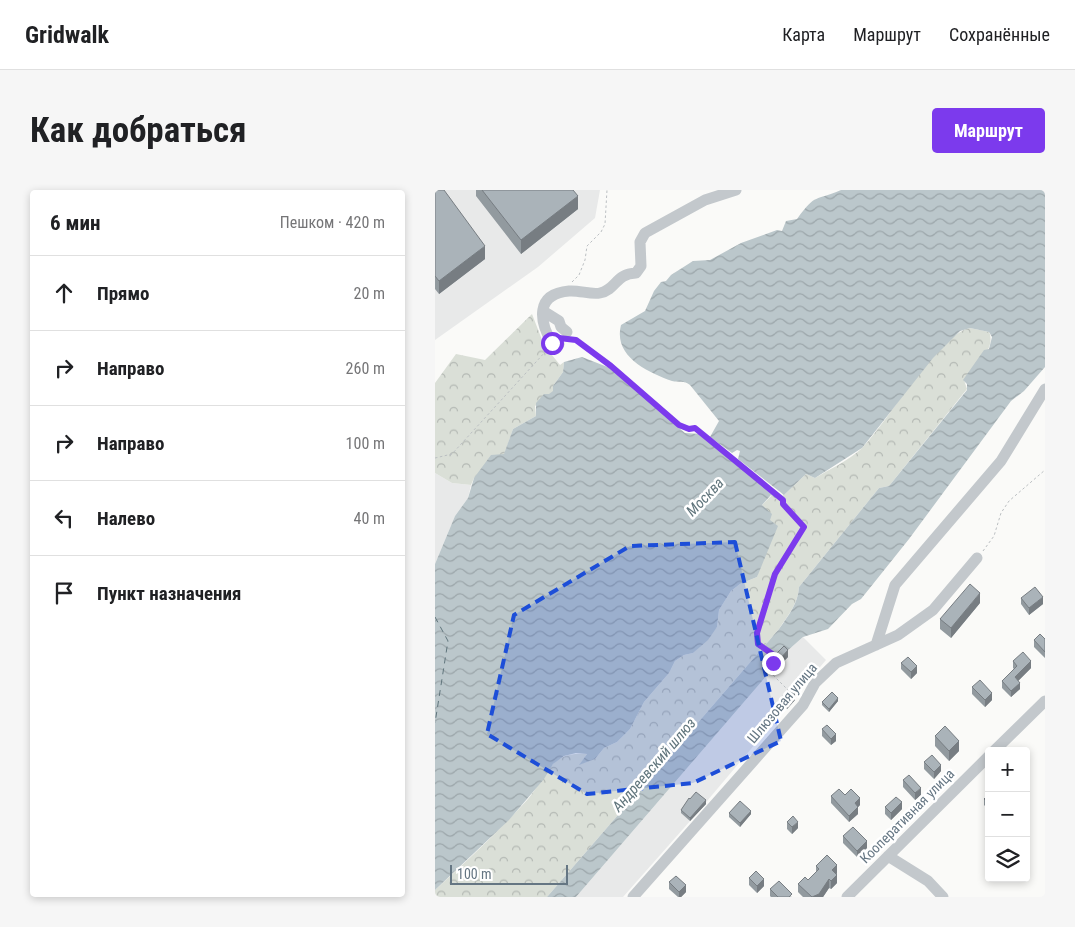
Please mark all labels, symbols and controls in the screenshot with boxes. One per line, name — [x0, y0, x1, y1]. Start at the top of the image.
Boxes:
text: Gridwalk — [25, 21, 109, 49]
text: Карта — [782, 24, 825, 45]
text: Маршрут — [853, 24, 921, 45]
text: Сохранённые — [949, 24, 1050, 45]
button: Маршрут — [932, 108, 1045, 153]
text: Как добраться — [30, 110, 246, 151]
text: 6 мин — [50, 211, 100, 235]
text: Пешком · 420 m — [280, 213, 385, 232]
icon: ahead — [50, 279, 78, 307]
text: Прямо — [97, 282, 150, 305]
text: 20 m — [353, 284, 385, 303]
route start — [541, 332, 564, 355]
icon: right — [50, 354, 78, 382]
text: Направо — [97, 357, 164, 380]
text: 260 m — [346, 359, 385, 378]
icon: right — [50, 429, 78, 457]
text: Направо — [97, 432, 164, 455]
text: 100 m — [346, 434, 385, 453]
water label: Москва — [682, 474, 728, 520]
icon: left — [50, 504, 78, 532]
text: Налево — [97, 507, 155, 530]
text: 40 m — [353, 509, 385, 528]
icon: arrive — [50, 579, 78, 607]
text: Пункт назначения — [97, 582, 241, 605]
route end — [762, 652, 785, 675]
street label: Шлюзовая улица — [744, 660, 820, 746]
water label: Андреевский шлюз — [608, 715, 700, 816]
map controls — [985, 747, 1030, 882]
button: + — [985, 747, 1030, 792]
street label: Кооперативная улица — [857, 766, 957, 866]
button: − — [985, 792, 1030, 837]
button: layers — [985, 837, 1030, 882]
scale bar — [450, 862, 567, 885]
text: 100 m — [457, 866, 492, 882]

